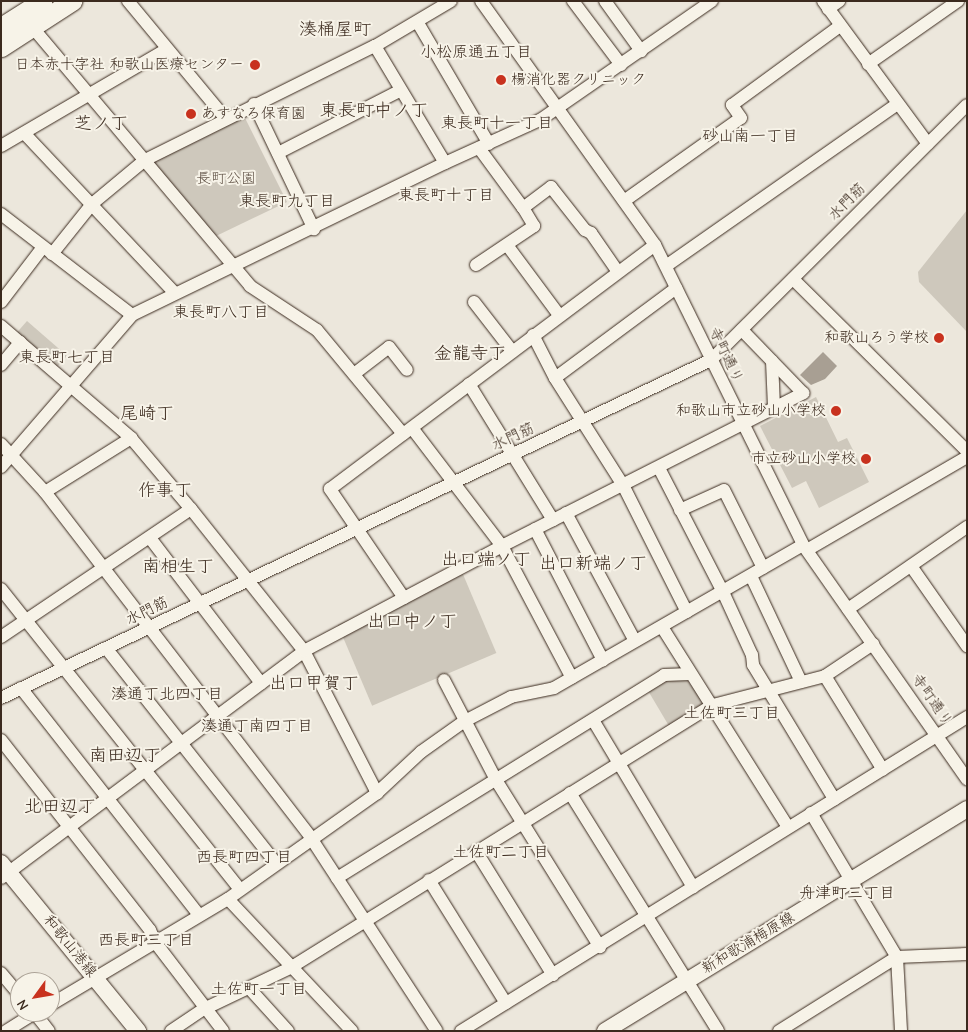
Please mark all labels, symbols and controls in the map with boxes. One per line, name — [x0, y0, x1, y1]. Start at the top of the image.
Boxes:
district label: 湊桶屋町 — [299, 19, 371, 41]
district label: 小松原通五丁目 — [420, 42, 532, 62]
place label: 日本赤十字社 和歌山医療センター — [14, 56, 244, 74]
marker: 日本赤十字社 和歌山医療センター — [248, 58, 262, 72]
place label: 楊消化器クリニック — [511, 71, 646, 89]
marker: 楊消化器クリニック — [495, 74, 507, 86]
district label: 東長町中ノ丁 — [320, 100, 428, 122]
place label: あすなろ保育園 — [201, 105, 306, 123]
marker: あすなろ保育園 — [185, 108, 197, 120]
district label: 芝ノ丁 — [74, 113, 128, 135]
district label: 東長町十一丁目 — [441, 113, 553, 133]
district label: 砂山南一丁目 — [702, 126, 798, 146]
park label: 長町公園 — [196, 170, 256, 188]
street label: 水門筋 — [825, 180, 869, 224]
district label: 東長町十丁目 — [398, 185, 494, 205]
district label: 東長町九丁目 — [239, 191, 335, 211]
district label: 東長町八丁目 — [173, 302, 269, 322]
street label: 寺町通り — [705, 324, 747, 386]
place label: 和歌山ろう学校 — [824, 329, 929, 347]
marker: 和歌山ろう学校 — [933, 332, 945, 344]
district label: 金龍寺丁 — [434, 343, 506, 365]
district label: 東長町七丁目 — [19, 347, 115, 367]
place label: 和歌山市立砂山小学校 — [676, 402, 826, 420]
district label: 尾崎丁 — [120, 403, 174, 425]
marker: 和歌山市立砂山小学校 — [830, 405, 842, 417]
street label: 水門筋 — [489, 419, 537, 455]
place label: 市立砂山小学校 — [751, 450, 856, 468]
marker: 市立砂山小学校 — [860, 453, 872, 465]
district label: 作事丁 — [138, 480, 192, 502]
district label: 出口端ノ丁 — [441, 549, 531, 571]
district label: 出口新端ノ丁 — [539, 553, 647, 575]
district label: 南相生丁 — [142, 556, 214, 578]
street label: 水門筋 — [123, 593, 171, 629]
district label: 出口中ノ丁 — [367, 611, 457, 633]
street label: 寺町通り — [907, 670, 957, 730]
district label: 出口甲賀丁 — [269, 673, 359, 695]
district label: 湊通丁北四丁目 — [111, 684, 223, 704]
district label: 土佐町三丁目 — [684, 703, 780, 723]
district label: 湊通丁南四丁目 — [201, 716, 313, 736]
district label: 南田辺丁 — [89, 745, 161, 767]
district label: 北田辺丁 — [24, 796, 96, 818]
district label: 土佐町二丁目 — [453, 842, 549, 862]
district label: 西長町四丁目 — [196, 847, 292, 867]
district label: 舟津町三丁目 — [799, 883, 895, 903]
street label: 新和歌浦梅原線 — [698, 908, 798, 978]
street label: 和歌山港線 — [39, 911, 101, 981]
district label: 西長町三丁目 — [98, 930, 194, 950]
north arrow — [10, 972, 60, 1022]
district label: 土佐町一丁目 — [211, 979, 307, 999]
text: N — [13, 996, 32, 1013]

